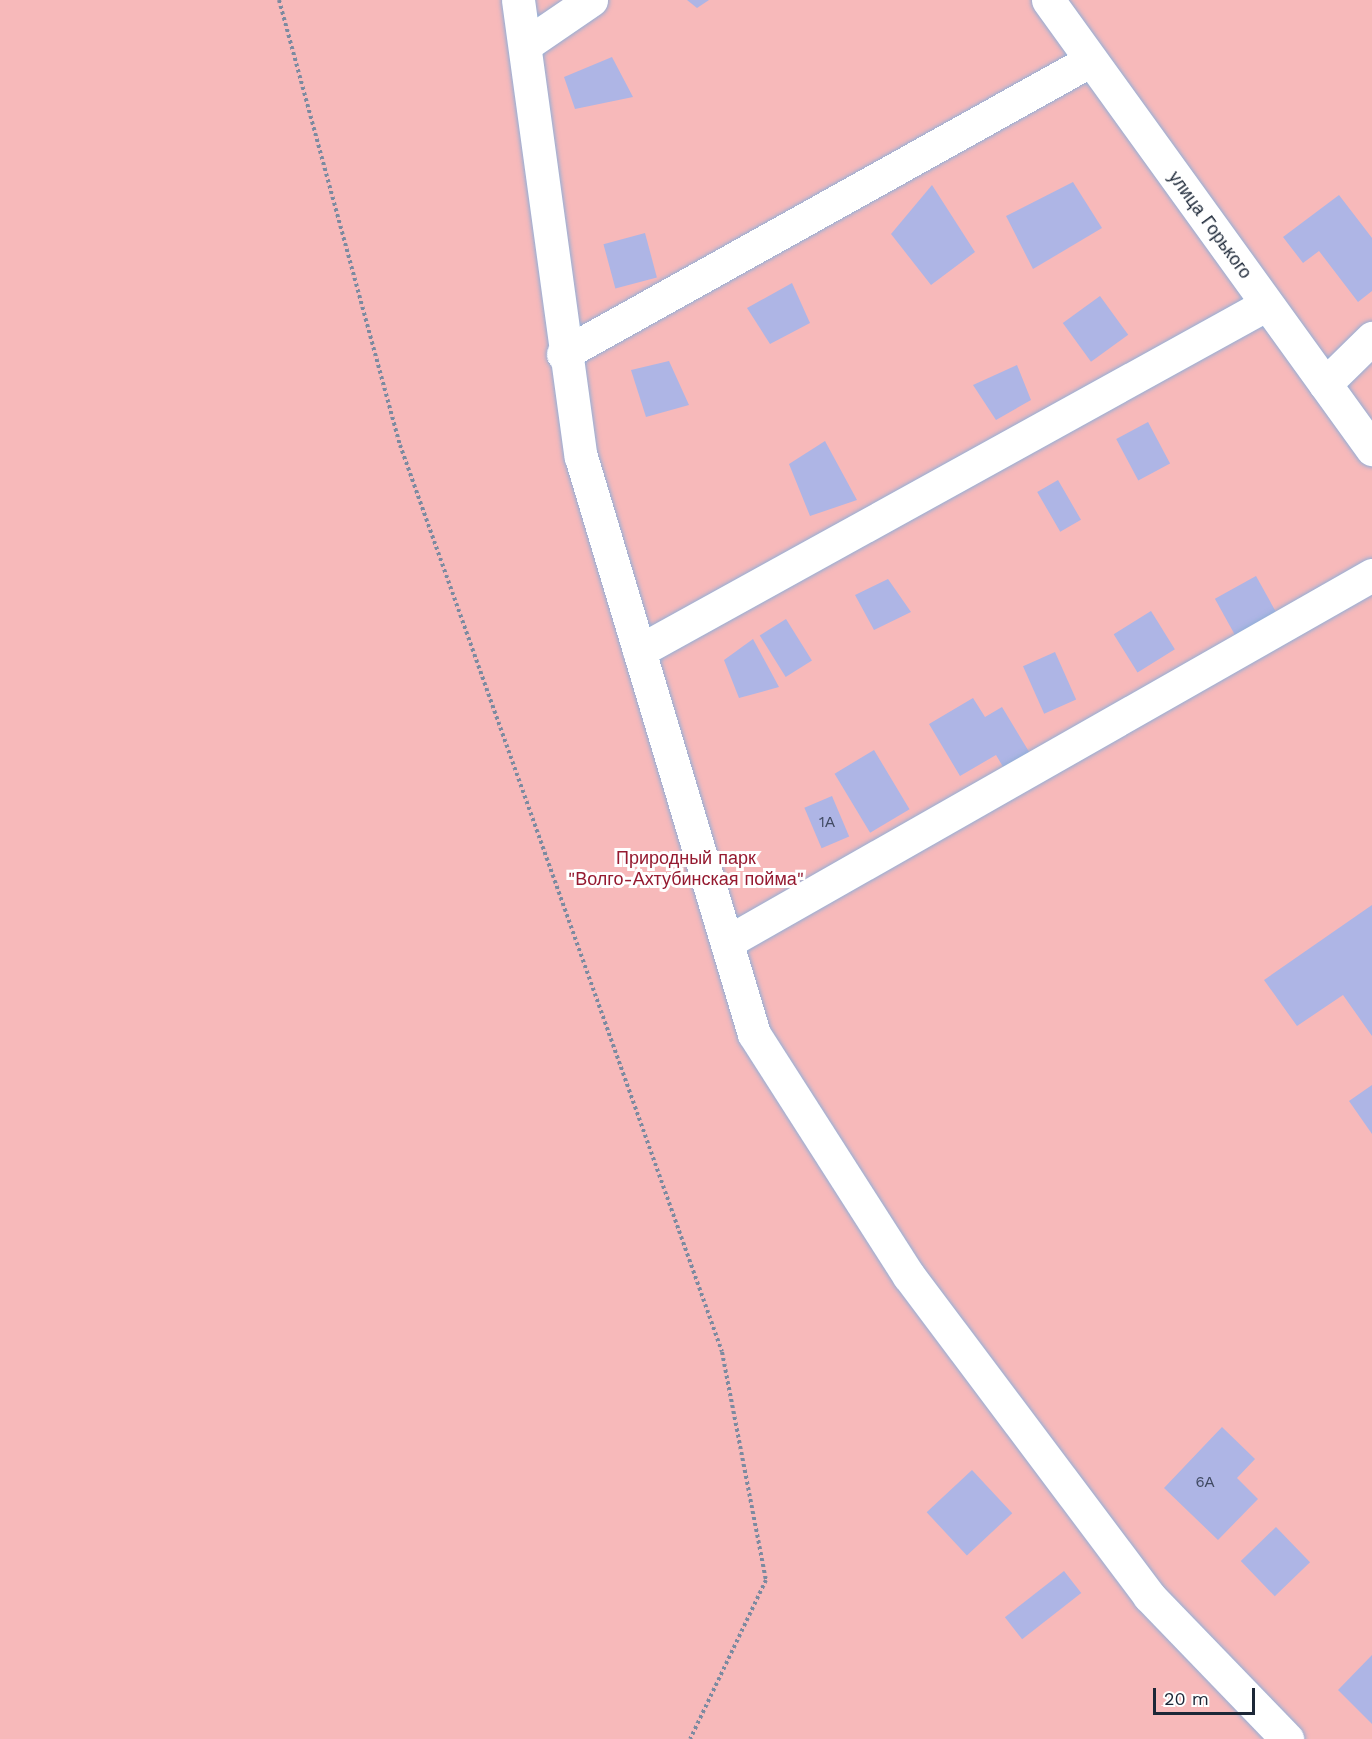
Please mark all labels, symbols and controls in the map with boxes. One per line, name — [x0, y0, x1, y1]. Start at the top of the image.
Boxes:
street label: улица Горького — [1164, 167, 1256, 283]
house number: 1А — [819, 814, 835, 832]
park label: Природный парк "Волго-Ахтубинская пойма" — [568, 848, 804, 890]
house number: 6А — [1195, 1474, 1215, 1492]
scale bar — [1156, 1676, 1258, 1714]
text: 20 m — [1164, 1688, 1209, 1709]

